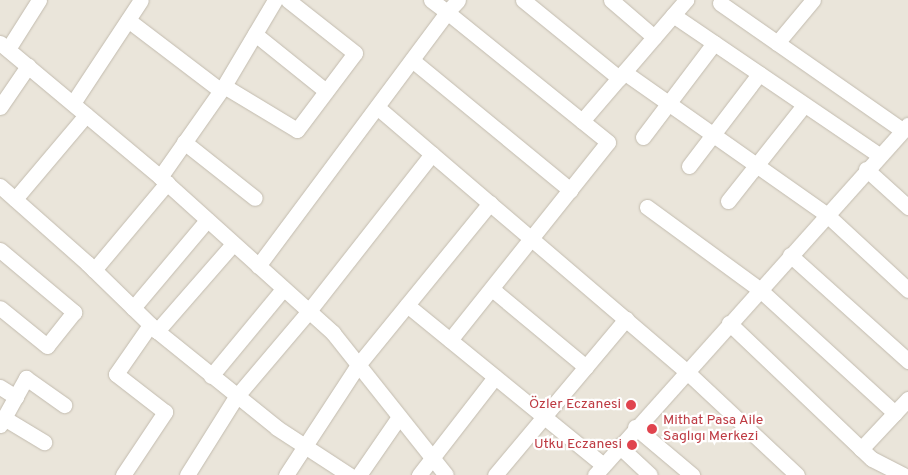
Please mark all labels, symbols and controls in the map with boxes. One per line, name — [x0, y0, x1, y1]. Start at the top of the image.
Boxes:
place label: Özler Eczanesi — [529, 397, 621, 413]
marker: Özler Eczanesi — [625, 399, 637, 411]
place label: Mithat Pasa Aile Saglıgı Merkezi — [663, 413, 764, 446]
marker: Mithat Pasa Aile Saglıgı Merkezi — [645, 422, 659, 436]
place label: Utku Eczanesi — [534, 437, 622, 453]
marker: Utku Eczanesi — [626, 439, 638, 451]

